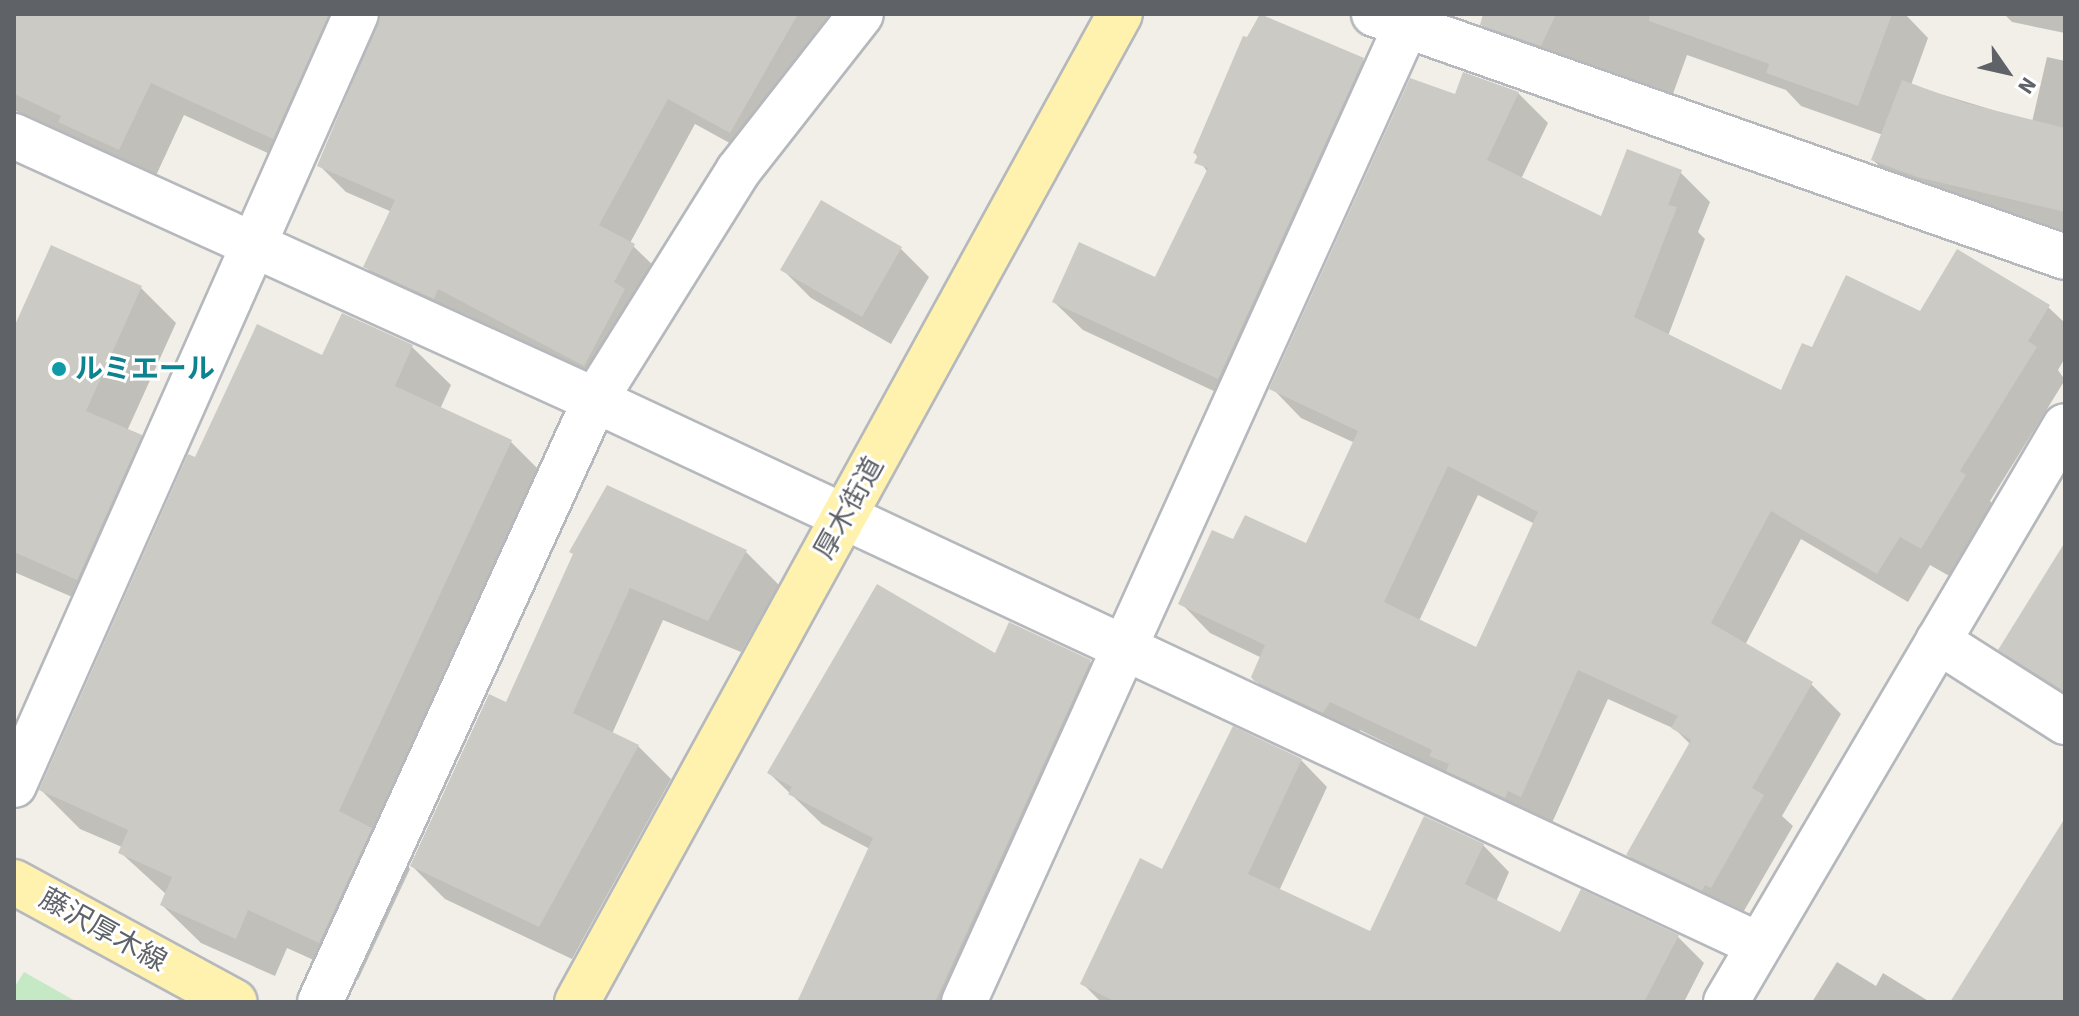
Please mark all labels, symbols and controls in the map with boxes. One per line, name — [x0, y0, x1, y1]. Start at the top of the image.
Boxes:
north arrow — [1967, 32, 2047, 112]
text: N — [2010, 70, 2044, 100]
place label: ルミエール — [75, 352, 215, 386]
marker: ルミエール — [50, 360, 68, 378]
street label: 厚木街道 — [807, 451, 891, 565]
street label: 藤沢厚木線 — [34, 881, 172, 979]

